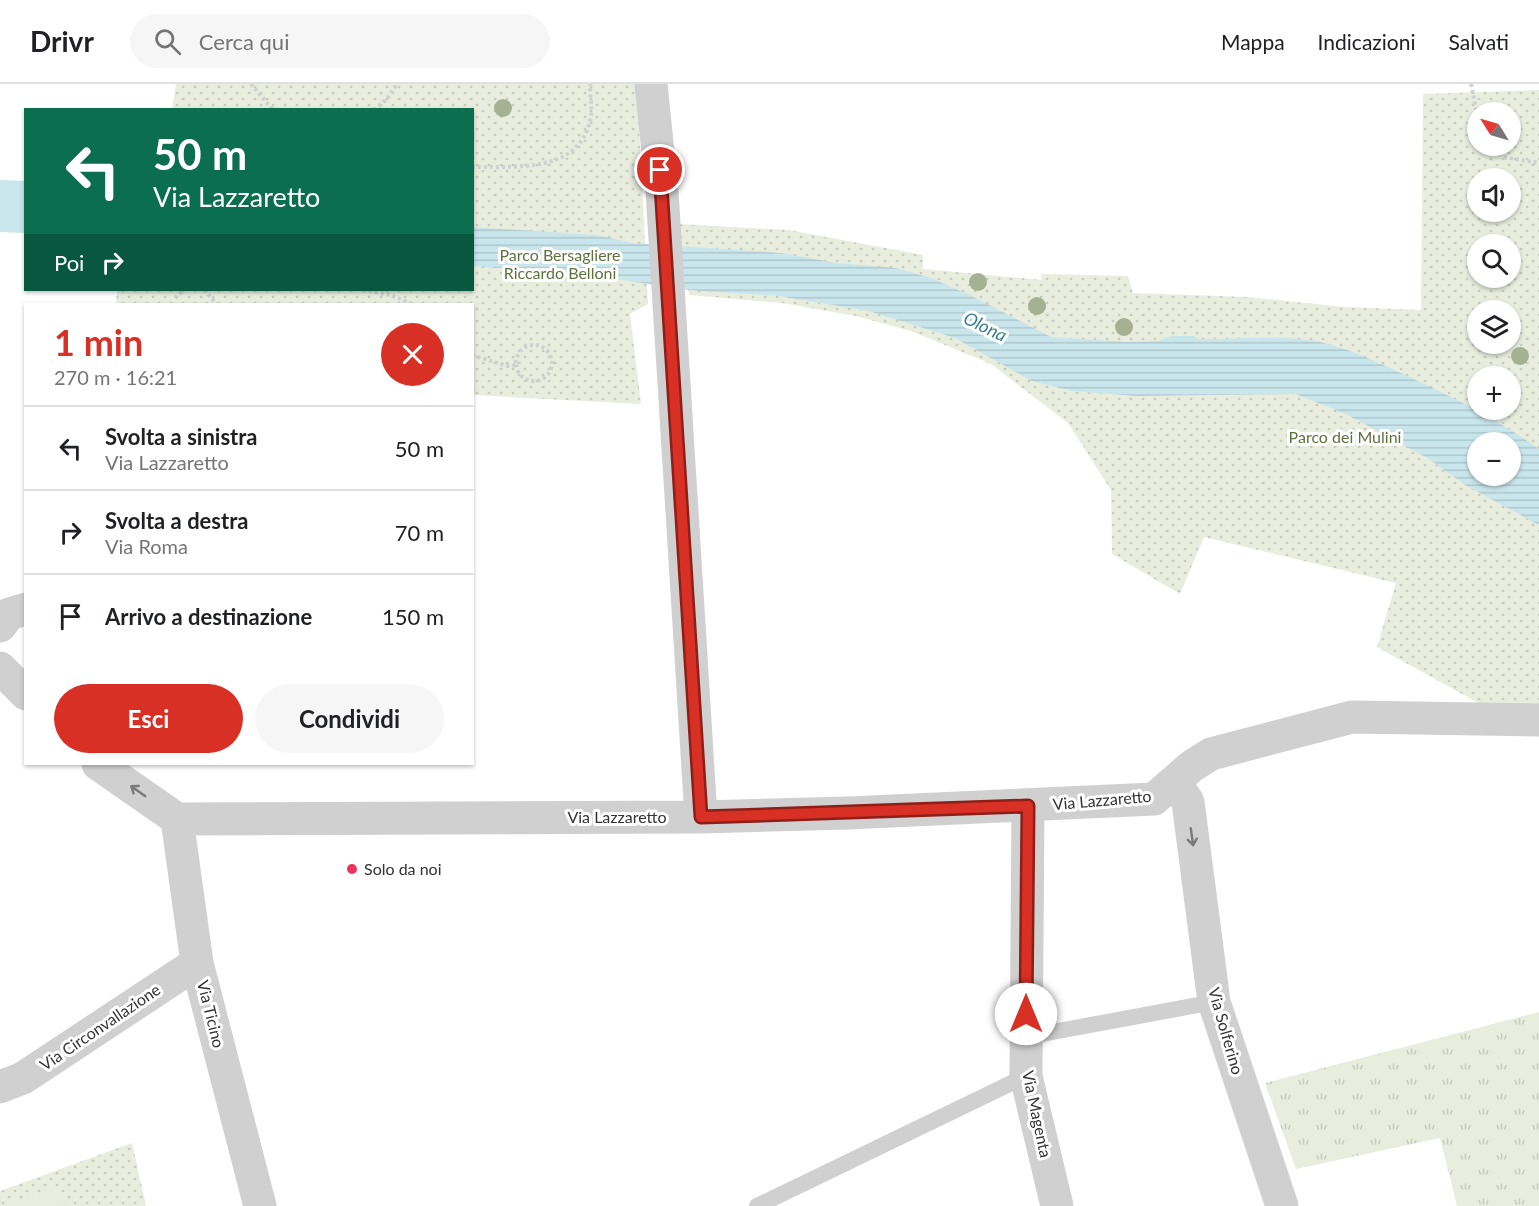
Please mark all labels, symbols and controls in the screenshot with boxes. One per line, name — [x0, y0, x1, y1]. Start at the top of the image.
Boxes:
search box — [130, 14, 550, 68]
text: Drivr — [30, 24, 94, 58]
icon: search — [151, 25, 184, 58]
text: Cerca qui — [199, 28, 289, 55]
text: Mappa — [1221, 29, 1285, 54]
text: Indicazioni — [1318, 29, 1416, 54]
text: Salvati — [1449, 29, 1509, 54]
north arrow — [1467, 102, 1521, 156]
map controls — [1467, 102, 1521, 486]
text: 50 m — [153, 129, 247, 179]
icon: left — [54, 132, 132, 210]
pin — [634, 144, 685, 195]
icon: arrive — [643, 153, 676, 186]
button: sound — [1467, 168, 1521, 222]
text: Via Lazzaretto — [153, 180, 320, 213]
button: search — [1467, 234, 1521, 288]
park label: Parco Bersagliere Riccardo Belloni — [499, 245, 621, 282]
icon: right — [96, 246, 129, 279]
text: Poi — [54, 249, 84, 276]
button: layers — [1467, 300, 1521, 354]
water label: Olona — [960, 306, 1011, 346]
text: 1 min — [54, 320, 143, 364]
button: close — [381, 323, 444, 386]
text: 270 m · 16:21 — [54, 365, 177, 389]
button: + — [1467, 366, 1521, 420]
text: Svolta a sinistra — [105, 423, 257, 450]
park label: Parco dei Mulini — [1289, 427, 1401, 446]
icon: left — [54, 432, 87, 465]
button: − — [1467, 432, 1521, 486]
text: 50 m — [395, 435, 444, 462]
text: Via Lazzaretto — [105, 450, 229, 474]
text: Svolta a destra — [105, 507, 248, 534]
icon: right — [54, 516, 87, 549]
text: 70 m — [395, 519, 444, 546]
text: Via Roma — [105, 534, 188, 558]
icon: arrive — [54, 600, 87, 633]
text: Arrivo a destinazione — [105, 603, 312, 630]
text: 150 m — [382, 603, 444, 630]
button: Esci — [54, 684, 243, 753]
button: Condividi — [255, 684, 444, 753]
one-way arrow — [130, 785, 146, 797]
street label: Via Lazzaretto — [1052, 786, 1152, 813]
street label: Via Lazzaretto — [567, 807, 667, 826]
one-way arrow — [1187, 826, 1198, 846]
place label: Solo da noi — [364, 859, 442, 878]
marker: Solo da noi — [345, 862, 359, 876]
street label: Via Ticino — [194, 978, 229, 1050]
street label: Via Circonvallazione — [36, 979, 164, 1074]
position arrow — [994, 982, 1058, 1046]
street label: Via Solferino — [1205, 985, 1248, 1077]
street label: Via Magenta — [1019, 1069, 1056, 1159]

